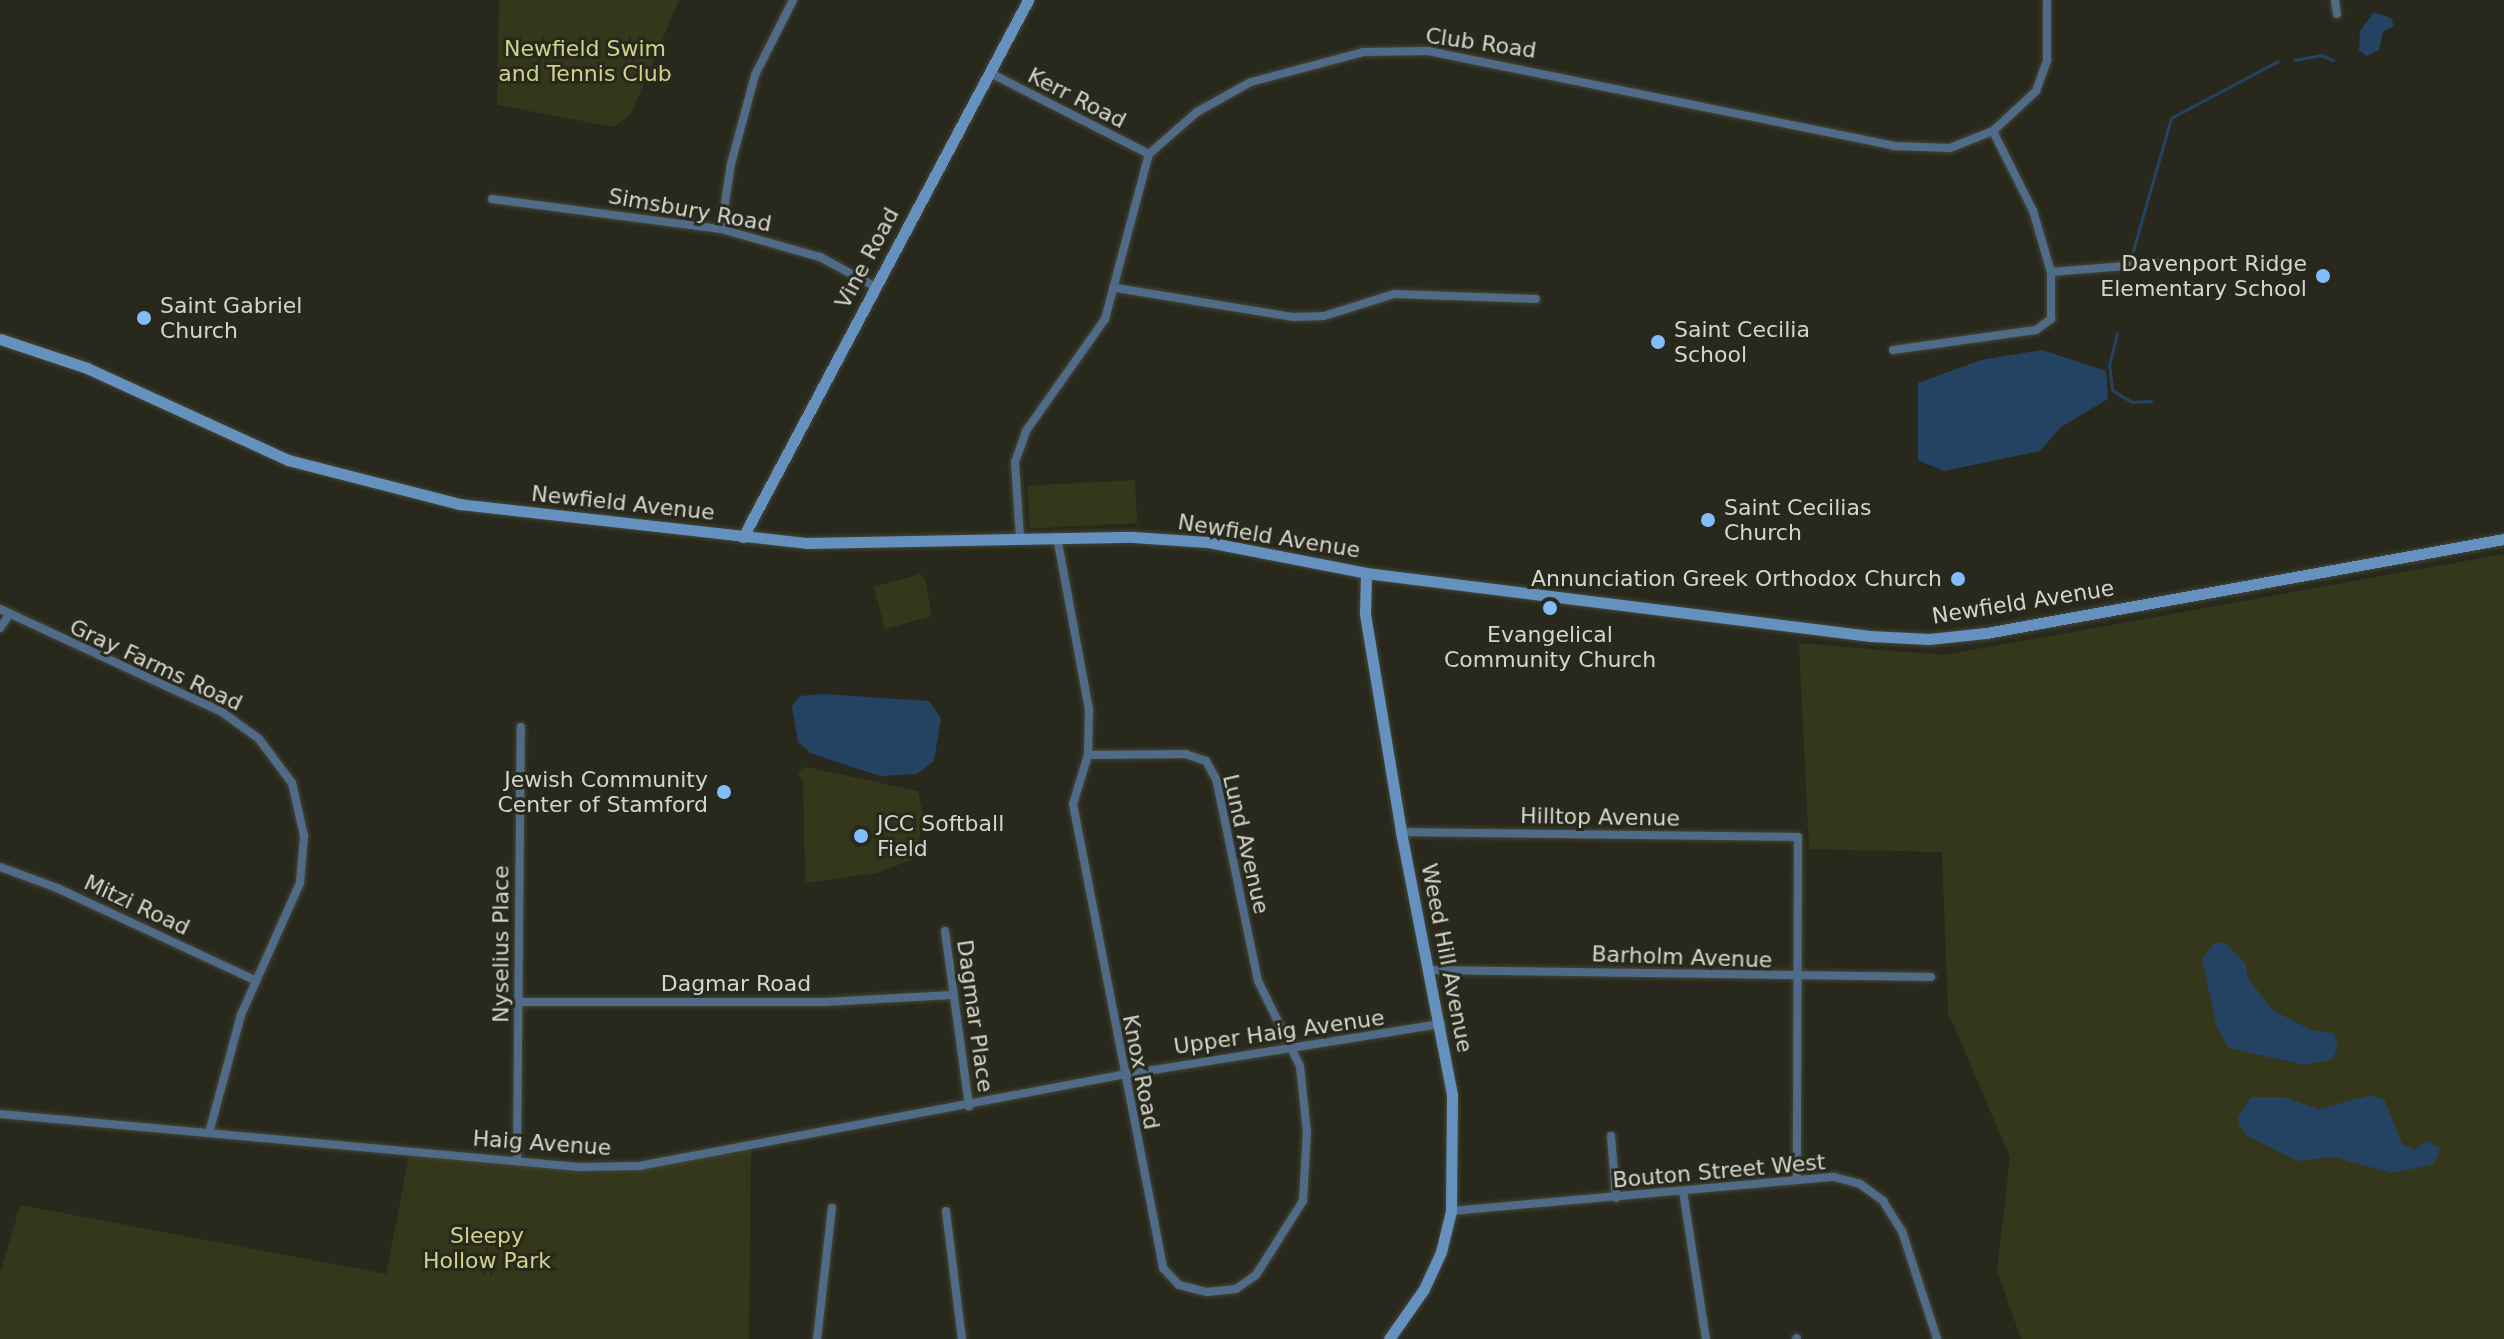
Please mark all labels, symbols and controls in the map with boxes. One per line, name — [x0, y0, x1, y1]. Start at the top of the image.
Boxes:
street label: Club Road — [1424, 22, 1538, 64]
park label: Newfield Swim and Tennis Club — [498, 35, 672, 86]
street label: Kerr Road — [1023, 62, 1131, 134]
street label: Simsbury Road — [606, 183, 774, 237]
street label: Vine Road — [829, 203, 905, 313]
place label: Davenport Ridge Elementary School — [2100, 250, 2307, 302]
marker: Davenport Ridge Elementary School — [2314, 267, 2332, 285]
place label: Saint Gabriel Church — [160, 292, 302, 344]
marker: Saint Gabriel Church — [135, 309, 153, 327]
place label: Saint Cecilia School — [1674, 316, 1810, 368]
marker: Saint Cecilia School — [1649, 333, 1667, 351]
street label: Newfield Avenue — [530, 480, 716, 526]
place label: Saint Cecilias Church — [1724, 494, 1871, 546]
street label: Newfield Avenue — [1176, 509, 1362, 563]
marker: Saint Cecilias Church — [1699, 511, 1717, 529]
place label: Annunciation Greek Orthodox Church — [1531, 566, 1942, 592]
marker: Annunciation Greek Orthodox Church — [1949, 570, 1967, 588]
street label: Newfield Avenue — [1930, 575, 2116, 629]
marker: Evangelical Community Church — [1541, 599, 1559, 617]
street label: Gray Farms Road — [65, 613, 247, 717]
place label: Evangelical Community Church — [1444, 621, 1656, 672]
place label: Jewish Community Center of Stamford — [497, 766, 708, 818]
street label: Lund Avenue — [1217, 772, 1275, 916]
marker: Jewish Community Center of Stamford — [715, 783, 733, 801]
street label: Hilltop Avenue — [1520, 802, 1680, 832]
place label: JCC Softball Field — [877, 810, 1004, 862]
marker: JCC Softball Field — [852, 827, 870, 845]
street label: Weed Hill Avenue — [1416, 861, 1478, 1055]
street label: Nyselius Place — [488, 865, 514, 1023]
street label: Mitzi Road — [80, 869, 194, 941]
street label: Dagmar Place — [951, 938, 999, 1094]
street label: Barholm Avenue — [1591, 941, 1773, 973]
street label: Dagmar Road — [661, 971, 811, 997]
street label: Upper Haig Avenue — [1172, 1004, 1386, 1060]
street label: Knox Road — [1117, 1012, 1165, 1132]
street label: Haig Avenue — [472, 1125, 612, 1161]
street label: Bouton Street West — [1612, 1149, 1826, 1193]
park label: Sleepy Hollow Park — [423, 1222, 551, 1274]

